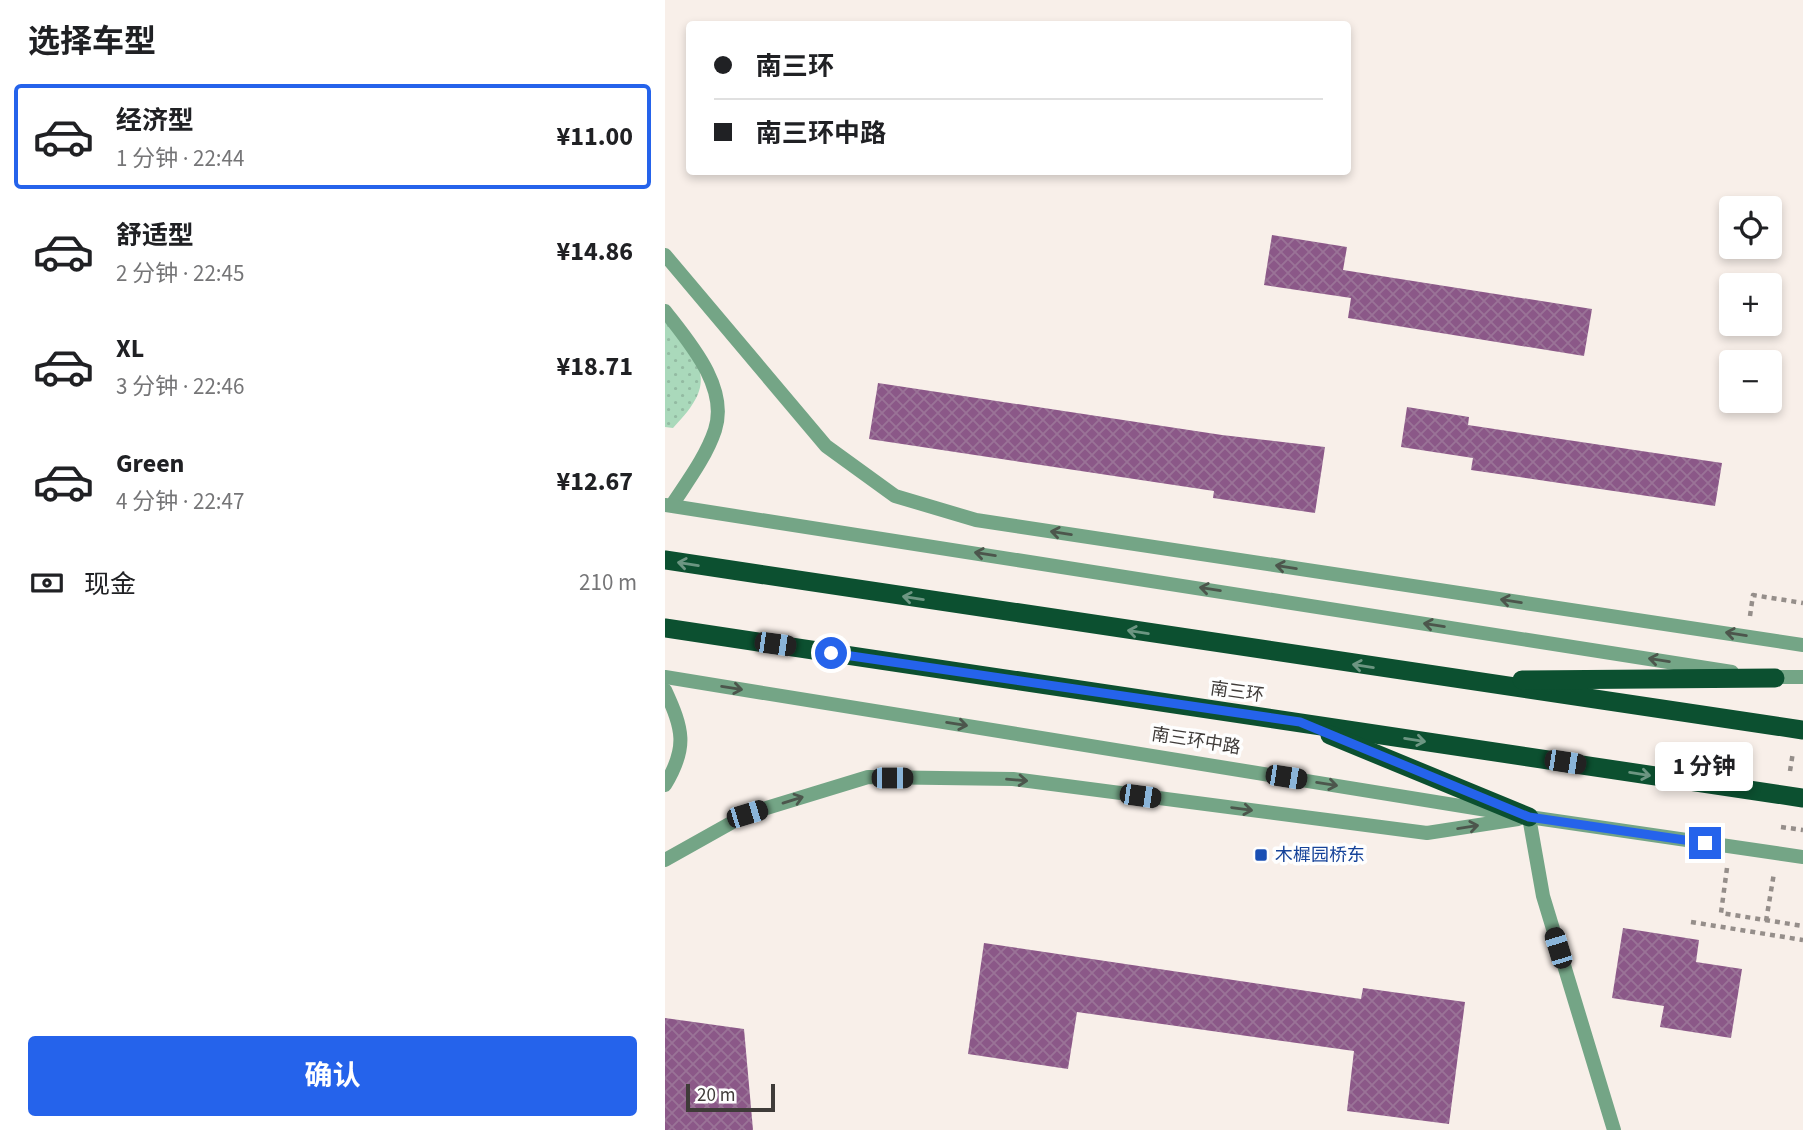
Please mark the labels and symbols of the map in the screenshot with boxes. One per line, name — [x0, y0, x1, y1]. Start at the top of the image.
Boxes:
one-way arrow — [1050, 526, 1073, 539]
one-way arrow — [974, 547, 997, 560]
one-way arrow — [678, 557, 700, 570]
one-way arrow — [1275, 560, 1298, 573]
one-way arrow — [1199, 582, 1221, 595]
one-way arrow — [903, 591, 925, 604]
one-way arrow — [1500, 594, 1522, 607]
one-way arrow — [1423, 618, 1446, 631]
one-way arrow — [1127, 625, 1150, 638]
one-way arrow — [1725, 628, 1747, 641]
car — [753, 631, 798, 657]
route start — [815, 637, 847, 669]
one-way arrow — [1648, 653, 1671, 666]
one-way arrow — [1352, 660, 1375, 673]
street label: 南三环 — [1209, 676, 1265, 708]
one-way arrow — [720, 682, 743, 695]
one-way arrow — [945, 718, 968, 731]
street label: 南三环中路 — [1150, 722, 1242, 760]
one-way arrow — [1404, 734, 1426, 747]
callout: 1 分钟 — [1656, 742, 1754, 790]
car — [1543, 748, 1588, 776]
car — [1264, 763, 1309, 791]
car — [872, 768, 914, 789]
one-way arrow — [1629, 768, 1651, 781]
one-way arrow — [1005, 774, 1028, 787]
one-way arrow — [1315, 778, 1338, 791]
car — [1118, 783, 1163, 809]
one-way arrow — [782, 793, 804, 806]
car — [724, 798, 771, 830]
one-way arrow — [1231, 803, 1253, 816]
one-way arrow — [1456, 820, 1479, 833]
route end — [1689, 827, 1721, 859]
place label: 木樨园桥东 — [1275, 843, 1365, 868]
marker: 木樨园桥东 — [1253, 847, 1269, 863]
car — [1542, 925, 1575, 971]
scale bar — [686, 1081, 775, 1113]

